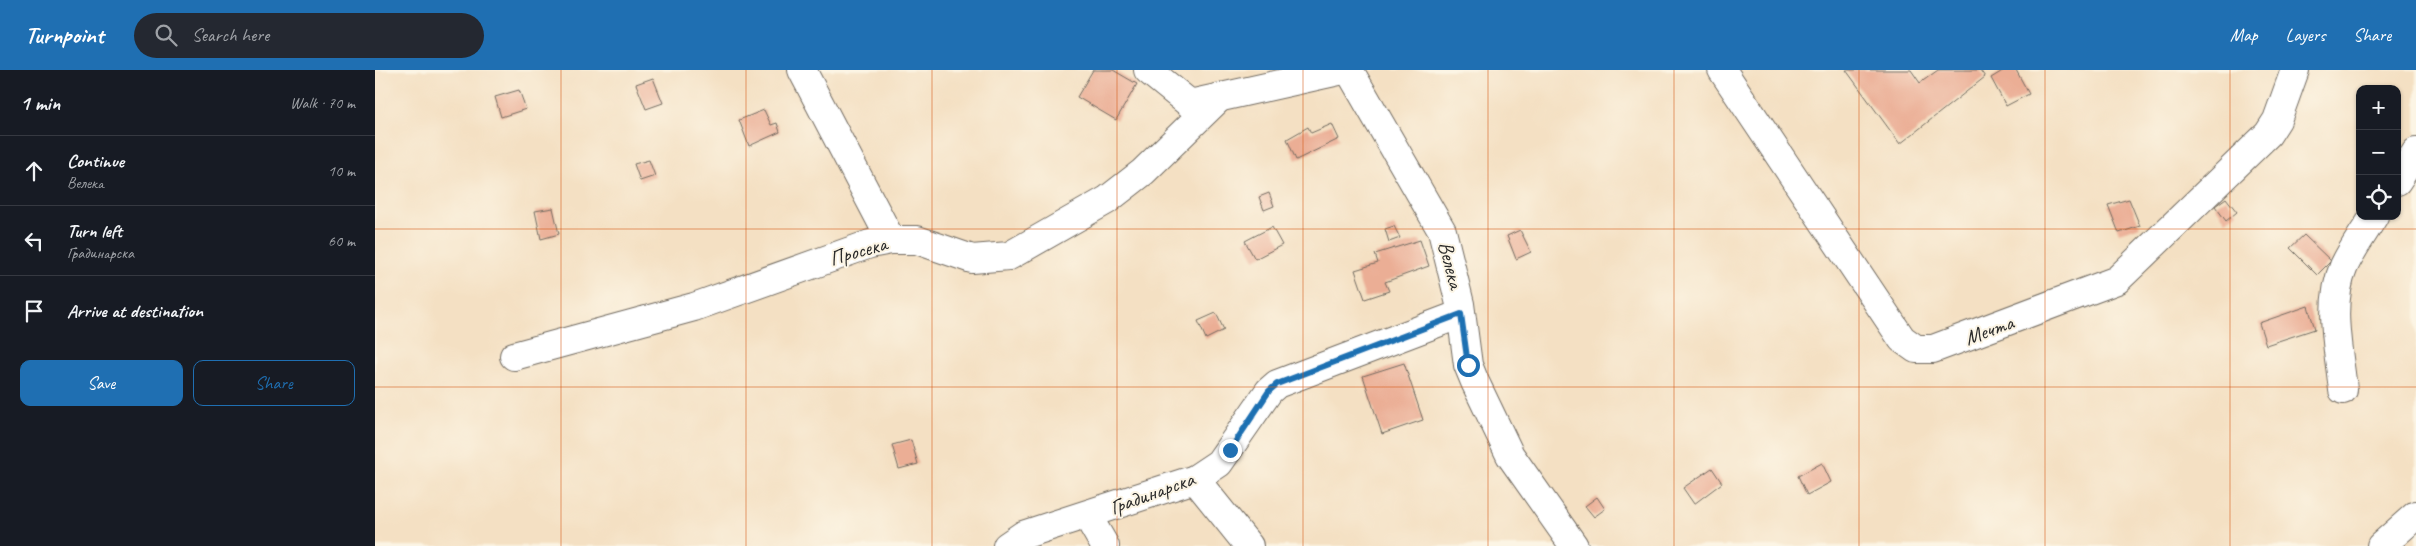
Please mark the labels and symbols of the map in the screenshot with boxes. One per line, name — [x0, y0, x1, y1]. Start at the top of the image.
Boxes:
street label: Просека — [826, 230, 892, 272]
street label: Велека — [1433, 239, 1470, 294]
street label: Мечта — [1961, 309, 2018, 351]
route start — [1457, 354, 1480, 377]
route end — [1219, 439, 1242, 462]
street label: Градинарска — [1106, 465, 1200, 520]

